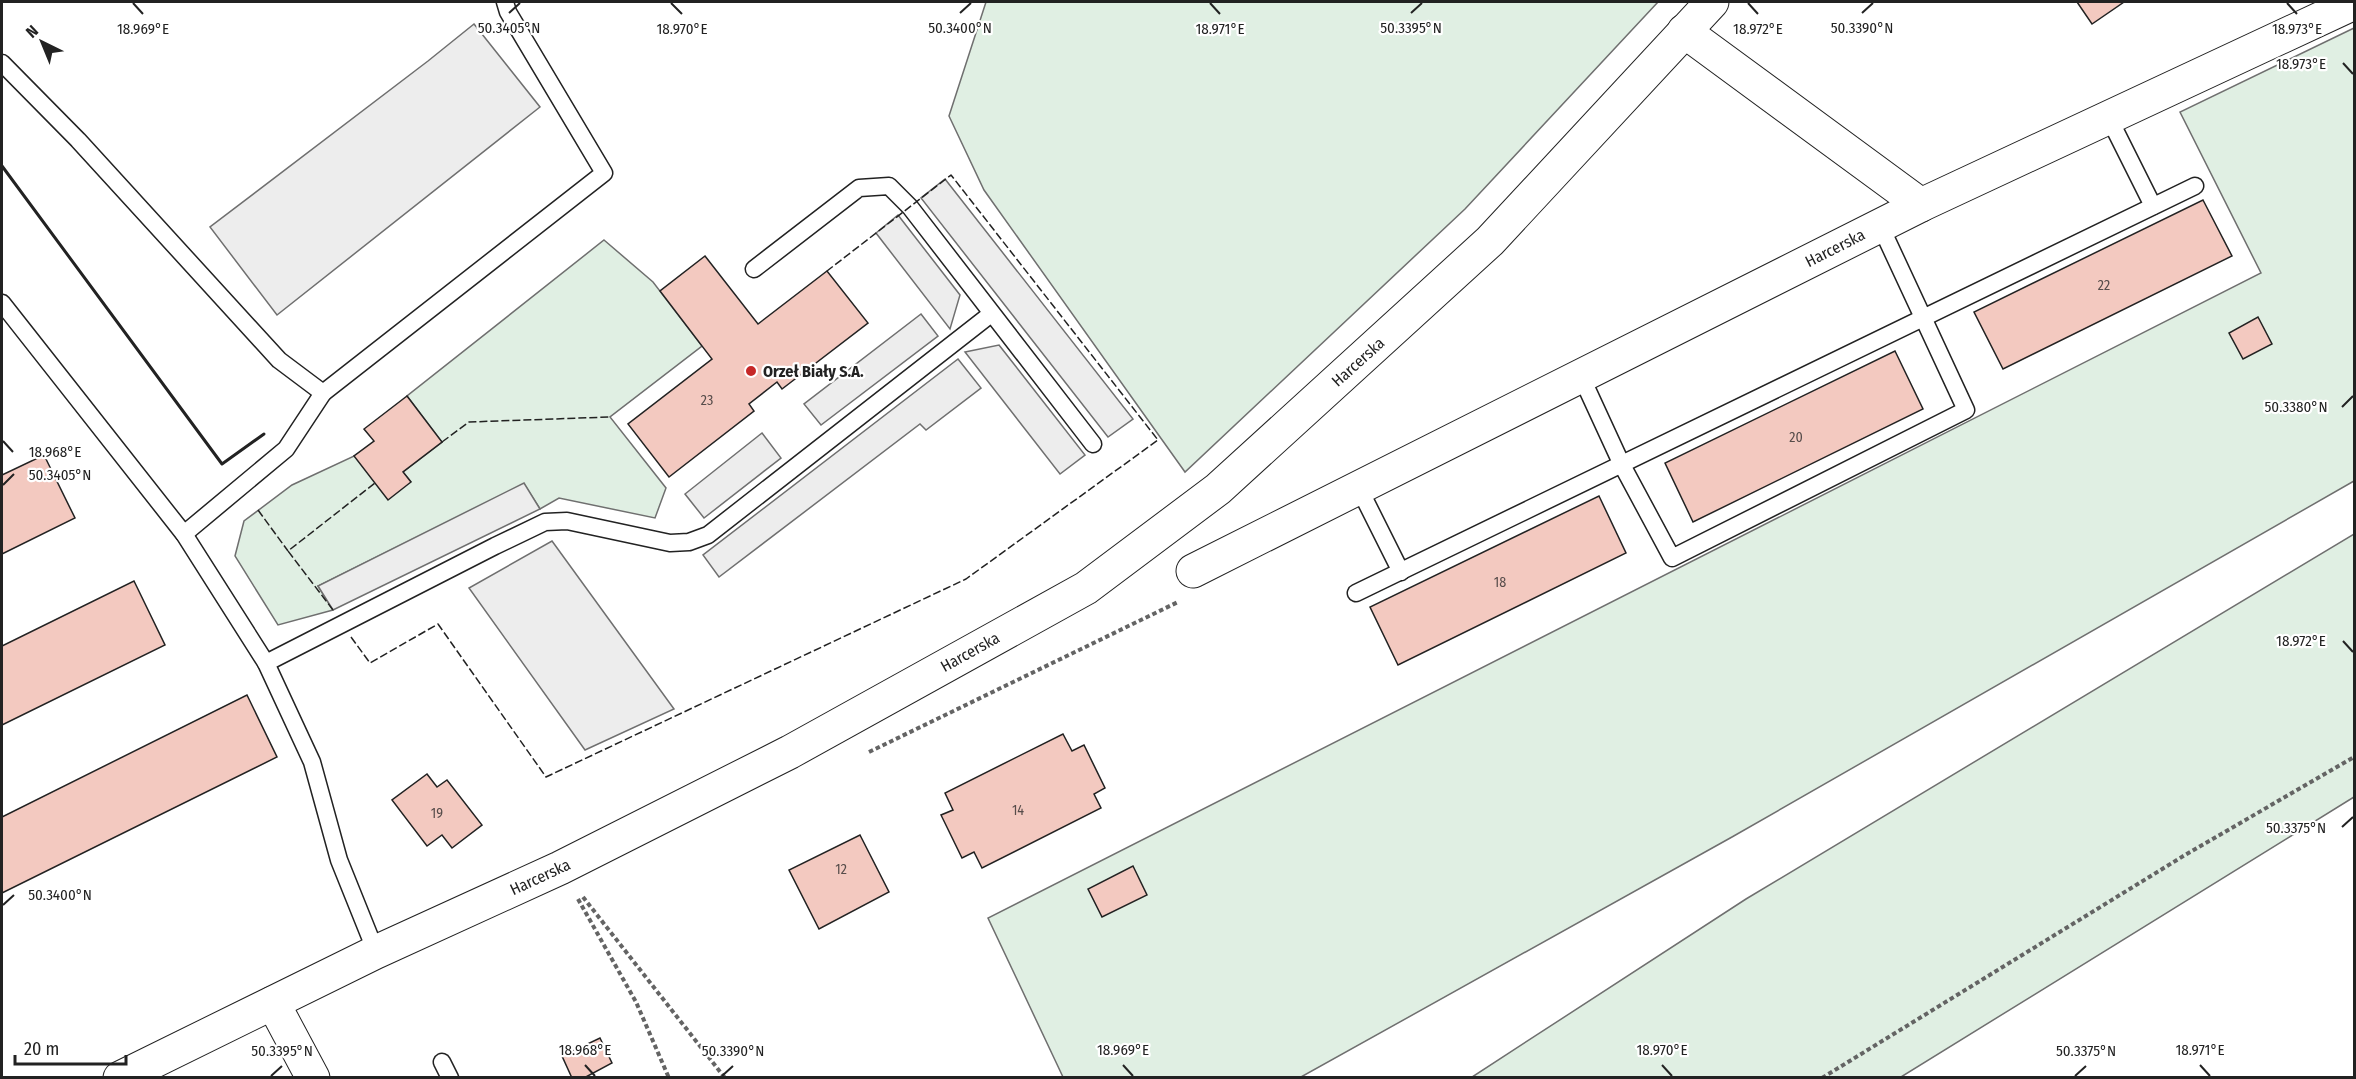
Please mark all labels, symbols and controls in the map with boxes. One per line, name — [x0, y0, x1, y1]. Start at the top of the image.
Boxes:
north arrow — [12, 12, 72, 72]
text: 50.3405°N — [478, 19, 540, 37]
text: 50.3400°N — [928, 19, 992, 37]
text: 50.3395°N — [1380, 19, 1442, 37]
text: 50.3390°N — [1831, 19, 1893, 37]
text: 18.969°E — [117, 20, 169, 38]
text: 18.970°E — [656, 20, 708, 38]
text: 18.971°E — [1195, 20, 1245, 38]
text: 18.972°E — [1733, 20, 1783, 38]
text: 18.973°E — [2272, 20, 2322, 38]
text: N — [22, 21, 42, 42]
text: 18.973°E — [2276, 55, 2326, 73]
street label: Harcerska — [1802, 225, 1868, 271]
house number: 22 — [2098, 277, 2110, 294]
street label: Harcerska — [1328, 333, 1388, 391]
place label: Orzeł Biały S.A. — [763, 362, 864, 381]
marker: Orzeł Biały S.A. — [744, 364, 758, 378]
house number: 23 — [701, 392, 713, 409]
text: 50.3380°N — [2264, 398, 2328, 416]
house number: 20 — [1789, 429, 1803, 446]
text: 18.968°E — [29, 443, 81, 461]
text: 50.3405°N — [29, 466, 91, 484]
house number: 18 — [1494, 574, 1506, 591]
street label: Harcerska — [937, 628, 1003, 676]
text: 18.972°E — [2276, 632, 2326, 650]
house number: 14 — [1012, 802, 1024, 819]
house number: 19 — [431, 805, 443, 822]
text: 50.3375°N — [2266, 819, 2326, 837]
street label: Harcerska — [507, 855, 573, 899]
house number: 12 — [835, 861, 847, 878]
text: 50.3400°N — [28, 886, 92, 904]
scale bar — [15, 1028, 126, 1066]
text: 20 m — [24, 1038, 59, 1060]
text: 18.968°E — [559, 1041, 611, 1059]
text: 18.969°E — [1097, 1041, 1149, 1059]
text: 18.970°E — [1636, 1041, 1688, 1059]
text: 18.971°E — [2175, 1041, 2225, 1059]
text: 50.3395°N — [251, 1042, 313, 1060]
text: 50.3390°N — [702, 1042, 764, 1060]
text: 50.3375°N — [2056, 1042, 2116, 1060]

